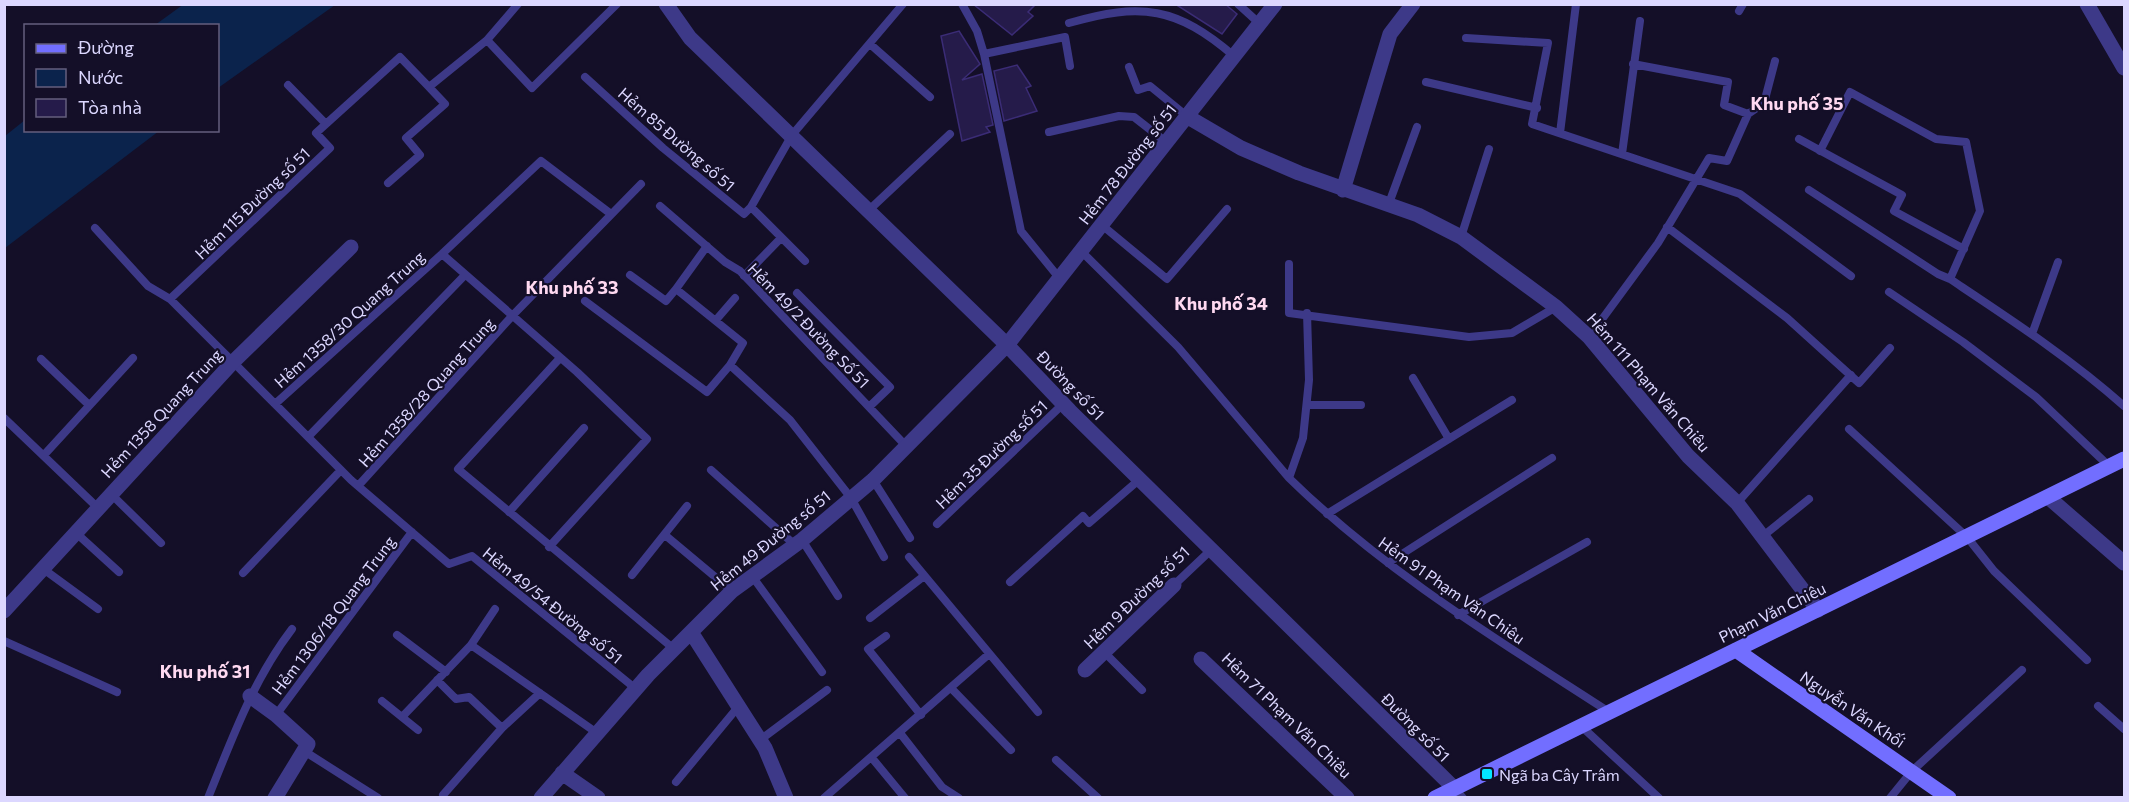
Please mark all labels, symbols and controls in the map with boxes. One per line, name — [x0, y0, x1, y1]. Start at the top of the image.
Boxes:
legend — [24, 24, 219, 132]
text: Đường — [77, 36, 134, 58]
text: Nước — [78, 66, 123, 88]
street label: Hẻm 85 Đường số 51 — [615, 83, 739, 195]
district label: Khu phố 35 — [1751, 92, 1843, 114]
text: Tòa nhà — [78, 96, 142, 118]
street label: Hẻm 78 Đường số 51 — [1074, 100, 1180, 228]
street label: Hẻm 115 Đường số 51 — [191, 143, 313, 263]
street label: Hẻm 1358/30 Quang Trung — [270, 246, 428, 391]
street label: Hẻm 49/2 Đường Số 51 — [744, 259, 874, 391]
district label: Khu phố 33 — [526, 276, 618, 298]
district label: Khu phố 34 — [1174, 292, 1268, 314]
street label: Hẻm 111 Phạm Văn Chiêu — [1583, 309, 1715, 455]
street label: Hẻm 1358/28 Quang Trung — [354, 313, 498, 470]
street label: Hẻm 1358 Quang Trung — [97, 345, 226, 481]
street label: Đường số 51 — [1033, 346, 1109, 424]
street label: Hẻm 35 Đường số 51 — [931, 396, 1051, 512]
street label: Hẻm 49 Đường số 51 — [706, 486, 834, 594]
street label: Hẻm 1306/18 Quang Trung — [267, 532, 399, 698]
street label: Hẻm 91 Phạm Văn Chiêu — [1375, 532, 1529, 648]
street label: Hẻm 9 Đường số 51 — [1079, 542, 1193, 652]
street label: Hẻm 49/54 Đường số 51 — [479, 543, 627, 667]
street label: Phạm Văn Chiêu — [1715, 578, 1829, 646]
street label: Hẻm 71 Phạm Văn Chiêu — [1218, 648, 1356, 782]
district label: Khu phố 31 — [160, 660, 250, 682]
street label: Nguyễn Văn Khối — [1797, 667, 1909, 751]
street label: Đường số 51 — [1377, 688, 1454, 765]
place label: Ngã ba Cây Trâm — [1499, 765, 1620, 784]
marker: Ngã ba Cây Trâm — [1480, 767, 1494, 781]

